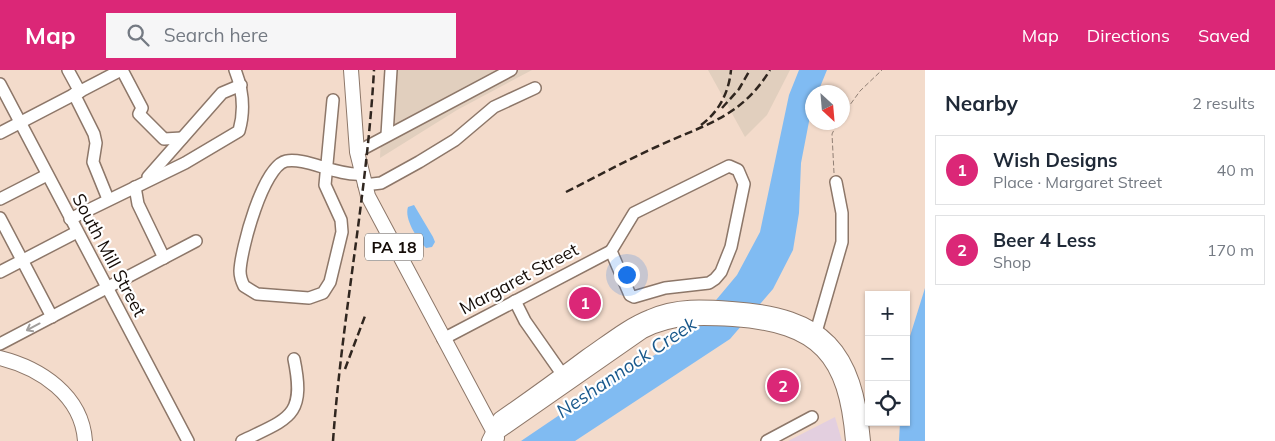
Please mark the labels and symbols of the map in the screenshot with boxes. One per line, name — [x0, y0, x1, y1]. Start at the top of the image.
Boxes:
north arrow — [805, 85, 850, 130]
street label: South Mill Street — [67, 189, 152, 320]
road number: PA 18 — [365, 233, 423, 260]
street label: Margaret Street — [455, 238, 582, 320]
your location — [614, 262, 640, 288]
pin: 1 — [569, 284, 601, 322]
water label: Neshannock Creek — [551, 311, 702, 423]
one-way arrow — [25, 322, 40, 332]
pin: 2 — [767, 367, 799, 405]

